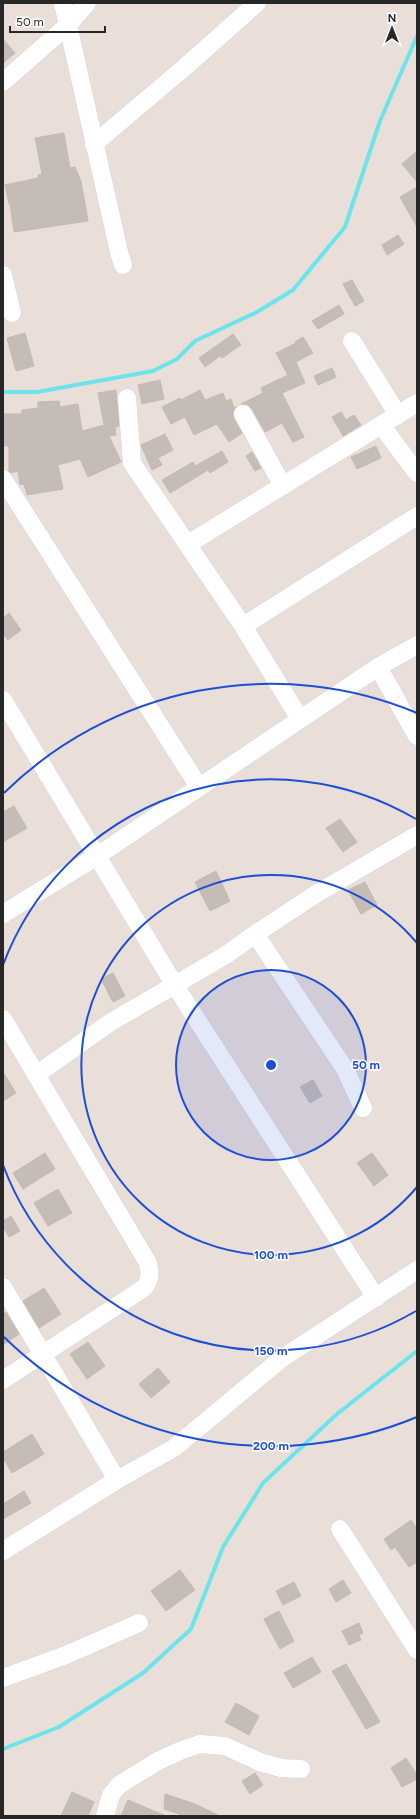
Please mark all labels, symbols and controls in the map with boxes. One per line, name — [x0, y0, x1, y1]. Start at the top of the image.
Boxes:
scale bar — [10, 8, 105, 34]
north arrow — [372, 8, 412, 48]
text: N — [388, 12, 396, 25]
text: 50 m — [16, 15, 44, 29]
centre of rings — [264, 1058, 278, 1072]
text: 50 m — [352, 1058, 380, 1072]
text: 100 m — [254, 1248, 288, 1262]
text: 150 m — [254, 1344, 288, 1358]
text: 200 m — [253, 1439, 289, 1453]

